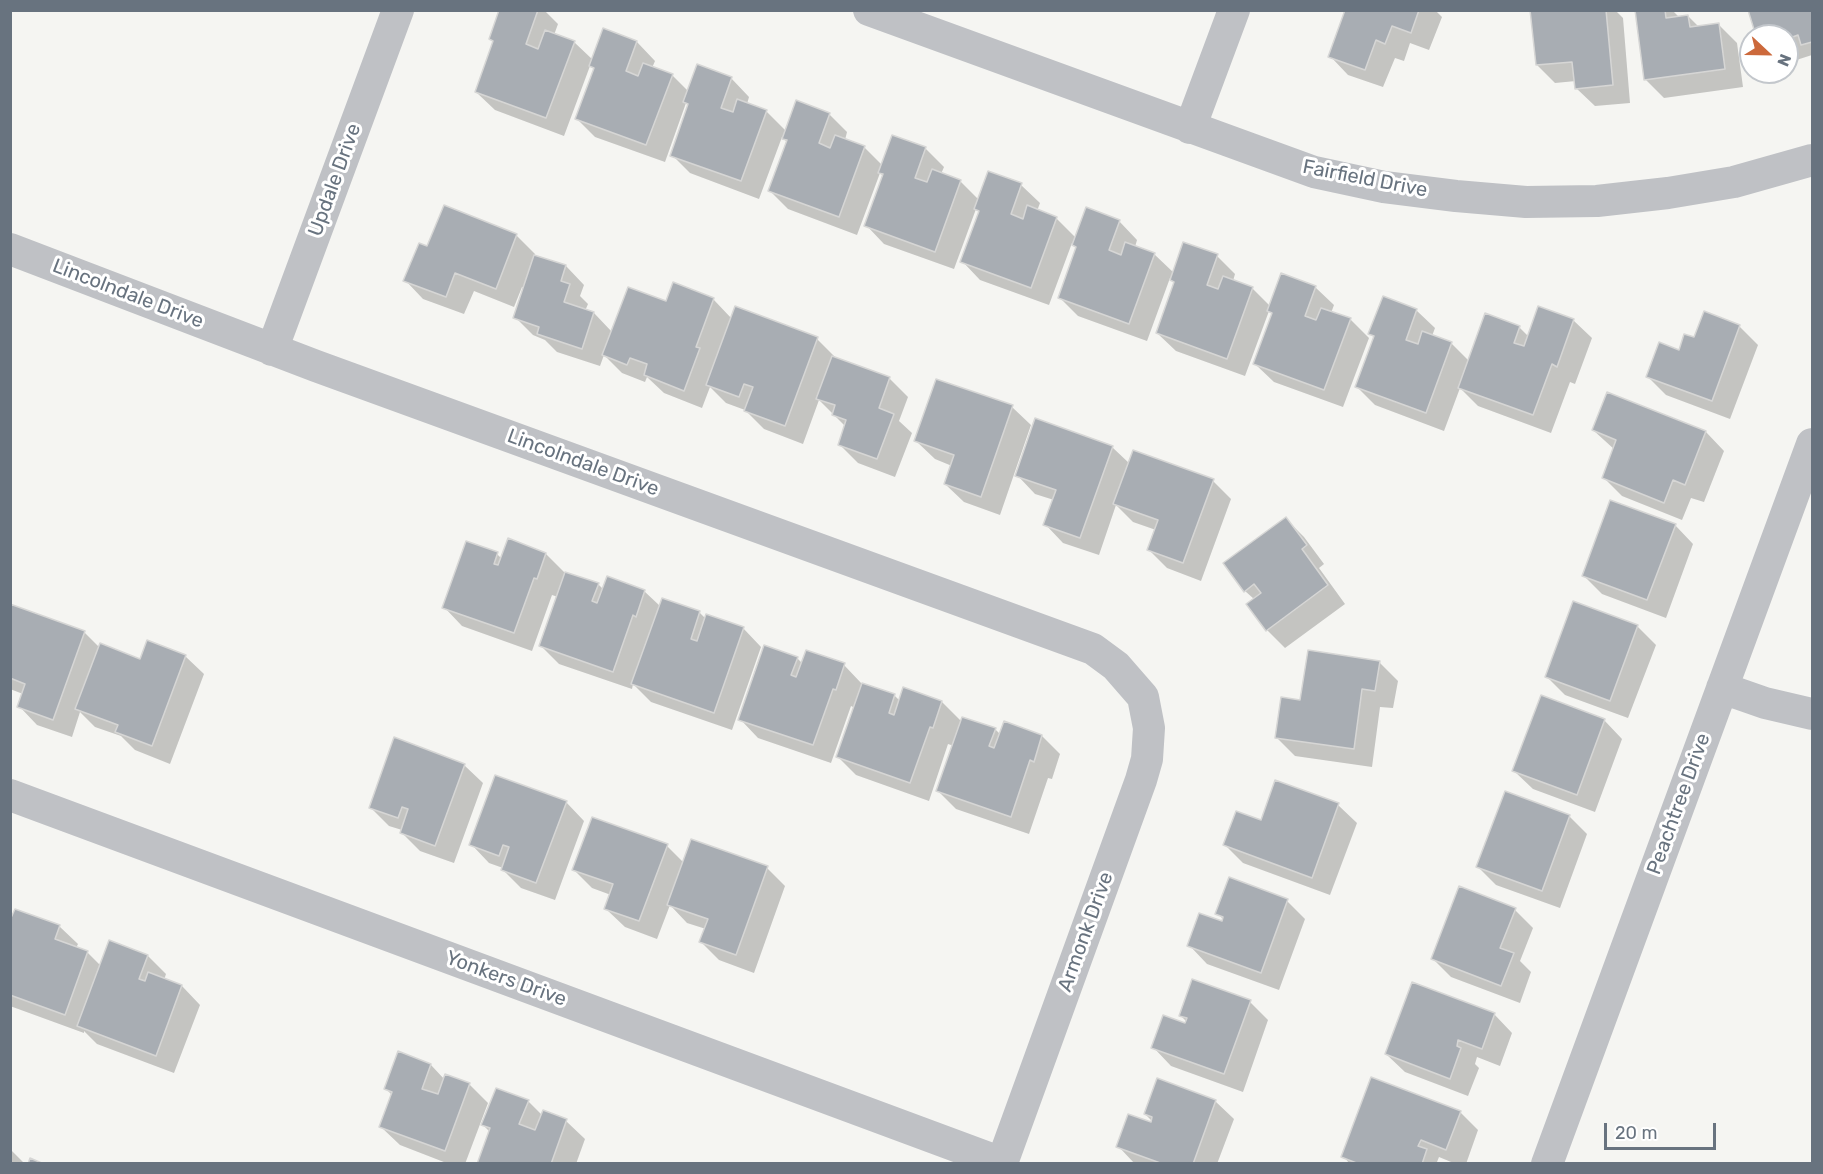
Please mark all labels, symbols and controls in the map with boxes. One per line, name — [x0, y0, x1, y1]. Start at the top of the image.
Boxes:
north arrow — [1739, 24, 1799, 84]
text: N — [1773, 51, 1795, 69]
street label: Updale Drive — [304, 120, 366, 240]
street label: Fairfield Drive — [1301, 155, 1429, 203]
street label: Lincolndale Drive — [49, 254, 207, 334]
street label: Lincolndale Drive — [504, 424, 662, 502]
street label: Peachtree Drive — [1642, 730, 1716, 878]
street label: Armonk Drive — [1053, 869, 1119, 995]
street label: Yonkers Drive — [442, 946, 570, 1012]
scale bar — [1607, 1111, 1720, 1149]
text: 20 m — [1615, 1122, 1657, 1144]

